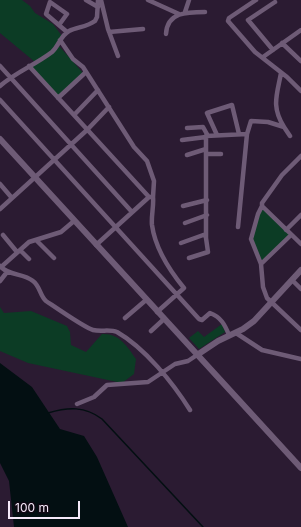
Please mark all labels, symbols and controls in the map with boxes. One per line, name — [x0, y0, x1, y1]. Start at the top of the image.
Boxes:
scale bar — [10, 493, 82, 519]
text: 100 m — [15, 500, 49, 515]

